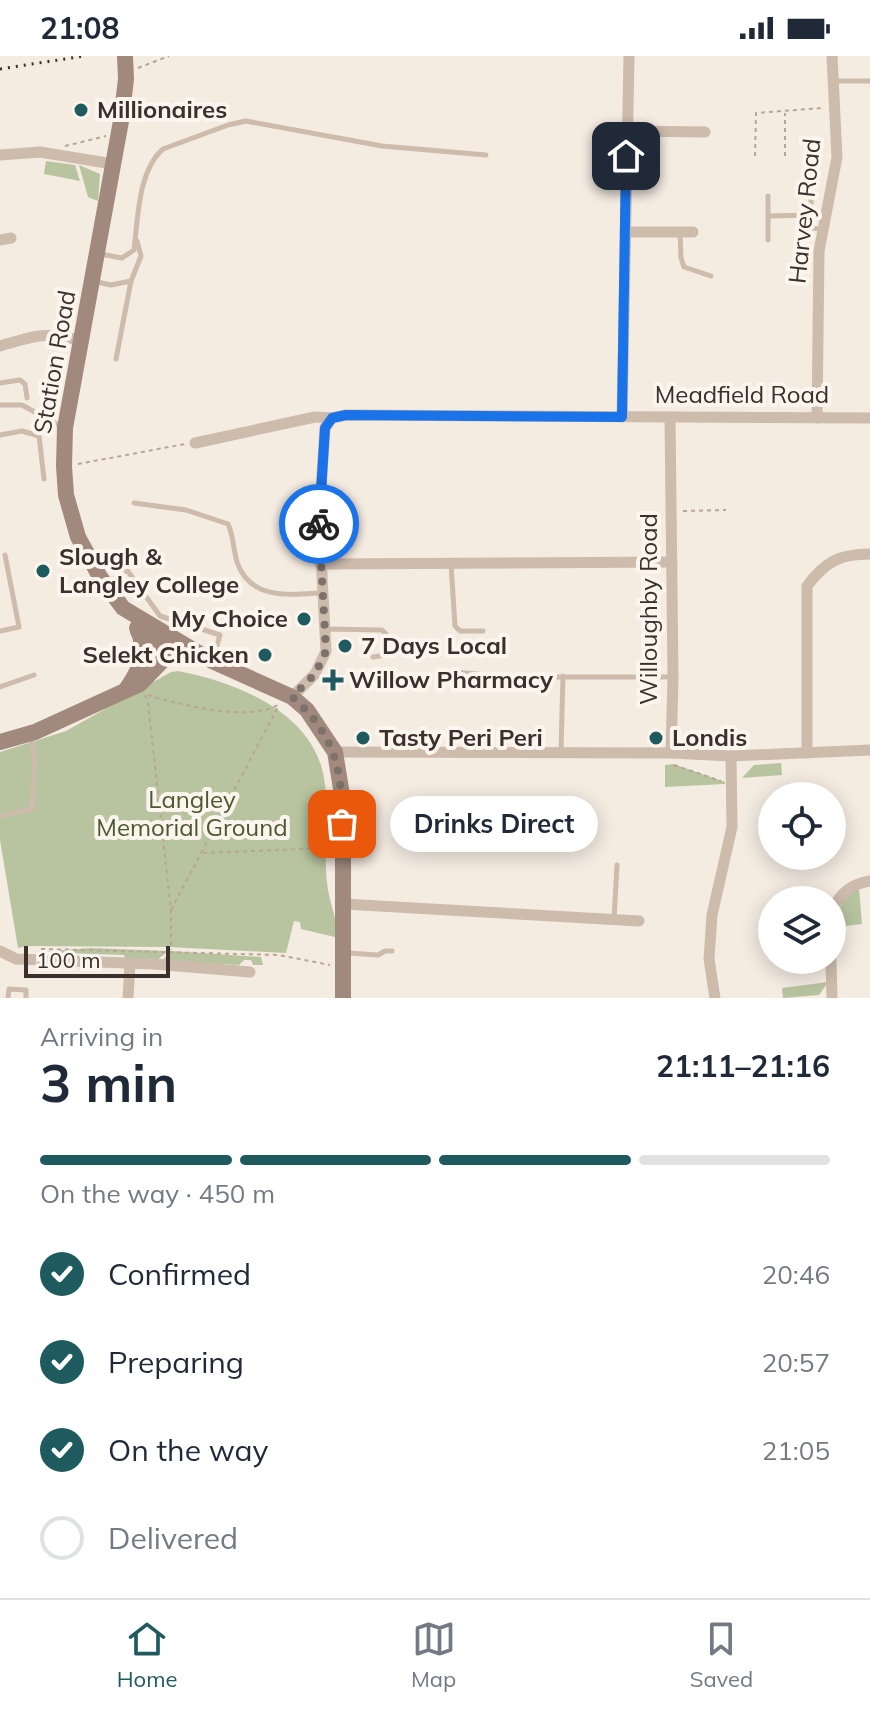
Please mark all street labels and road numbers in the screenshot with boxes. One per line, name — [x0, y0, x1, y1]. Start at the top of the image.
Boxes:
street label: Harvey Road — [781, 137, 827, 285]
street label: Station Road — [27, 288, 81, 436]
street label: Meadfield Road — [655, 379, 829, 409]
street label: Willoughby Road — [633, 513, 663, 705]

